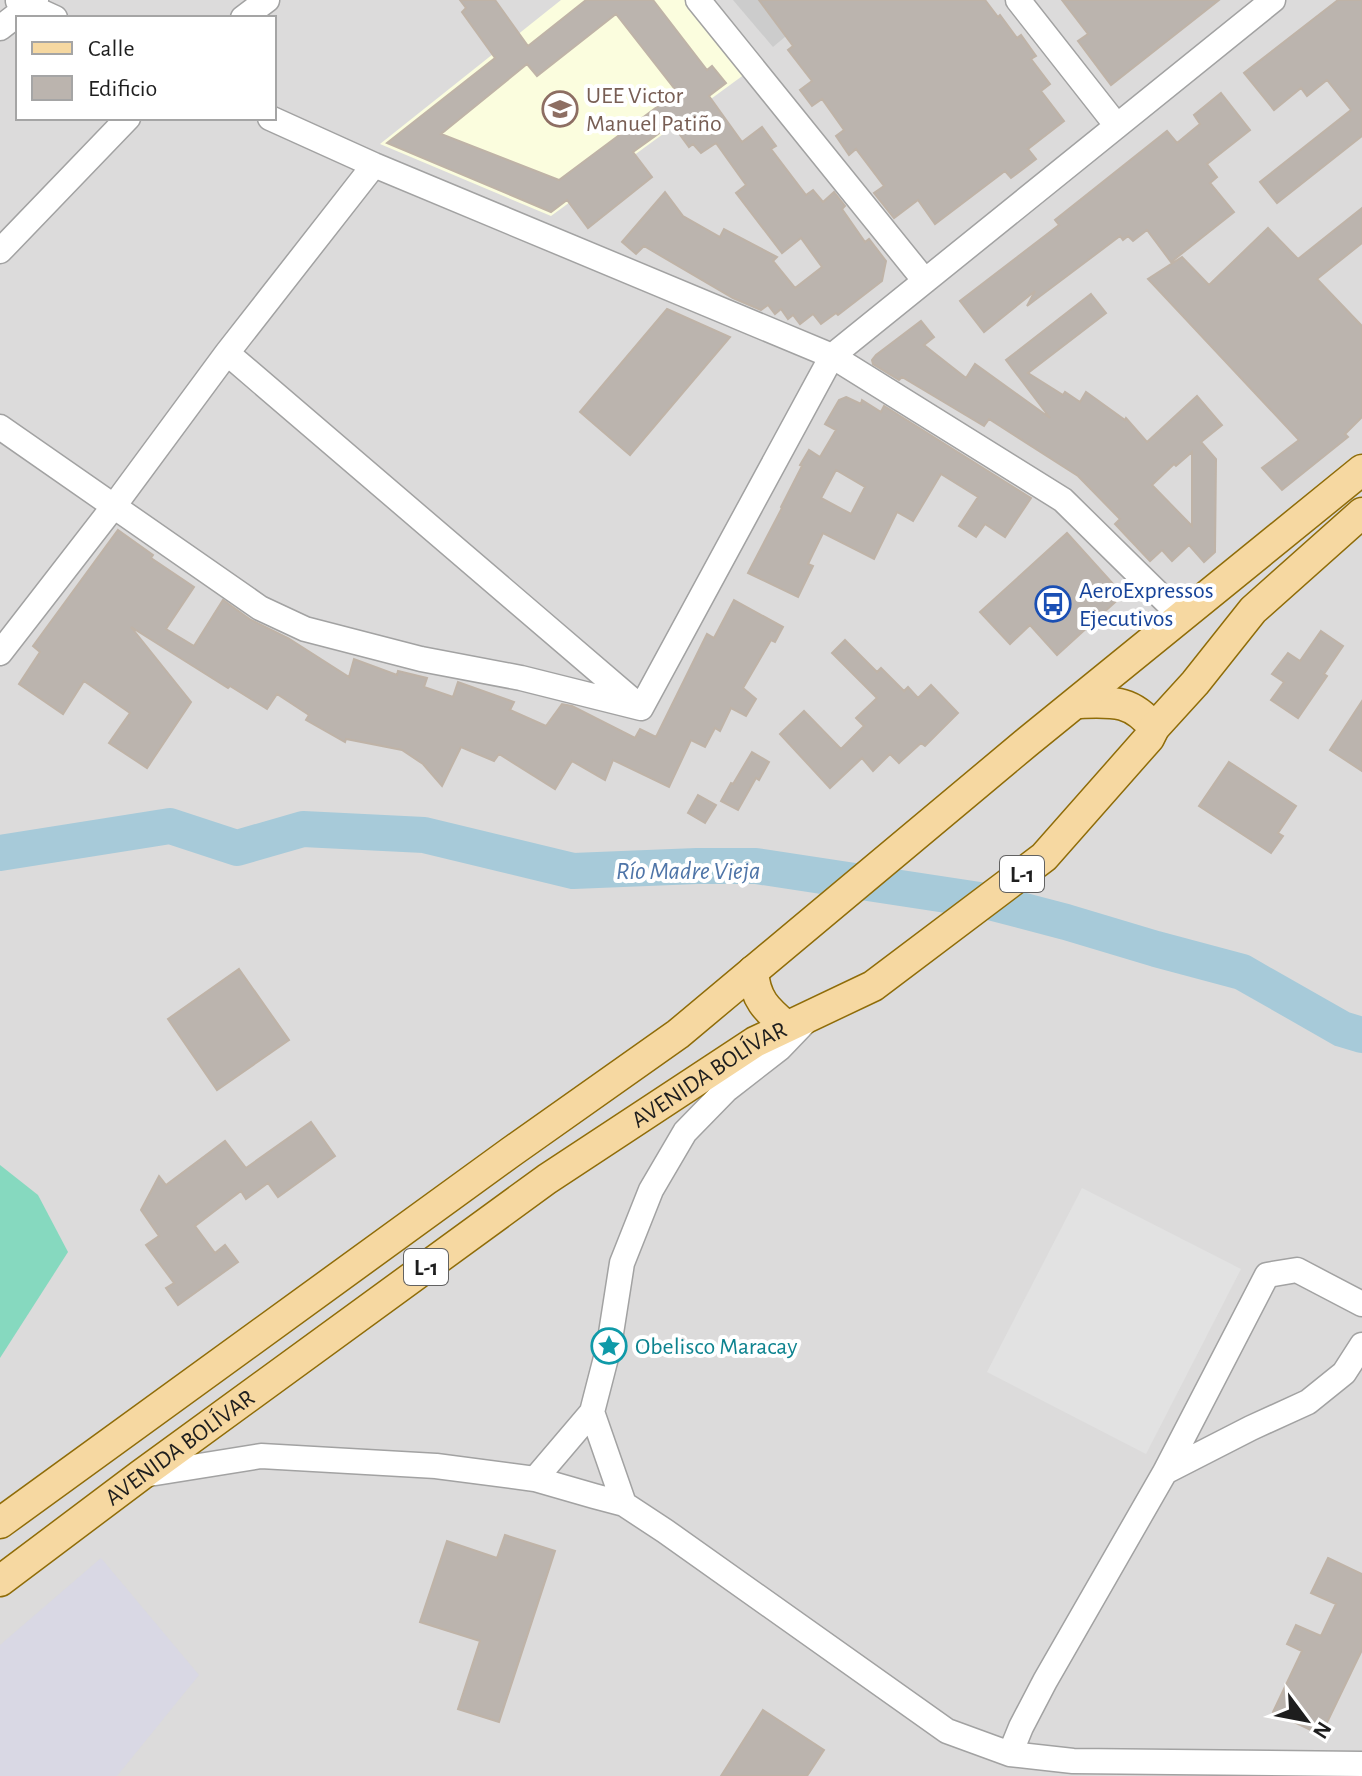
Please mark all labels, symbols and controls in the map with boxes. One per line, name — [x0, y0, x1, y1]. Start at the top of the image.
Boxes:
legend — [16, 16, 276, 120]
text: Calle — [88, 37, 135, 61]
text: Edificio — [88, 77, 157, 101]
place label: UEE Victor Manuel Patiño — [586, 84, 722, 136]
school or university icon: UEE Victor Manuel Patiño — [541, 90, 579, 128]
place label: AeroExpressos Ejecutivos — [1079, 579, 1214, 631]
bus stop icon: AeroExpressos Ejecutivos — [1034, 585, 1072, 623]
road number: L-1 — [1000, 856, 1044, 892]
water label: Río Madre Vieja — [616, 858, 760, 884]
street label: AVENIDA BOLÍVAR — [628, 1018, 791, 1133]
road number: L-1 — [404, 1249, 448, 1285]
place icon: Obelisco Maracay — [590, 1327, 628, 1365]
place label: Obelisco Maracay — [635, 1335, 797, 1359]
street label: AVENIDA BOLÍVAR — [101, 1385, 259, 1510]
north arrow — [1266, 1680, 1346, 1760]
text: N — [1309, 1718, 1335, 1742]

